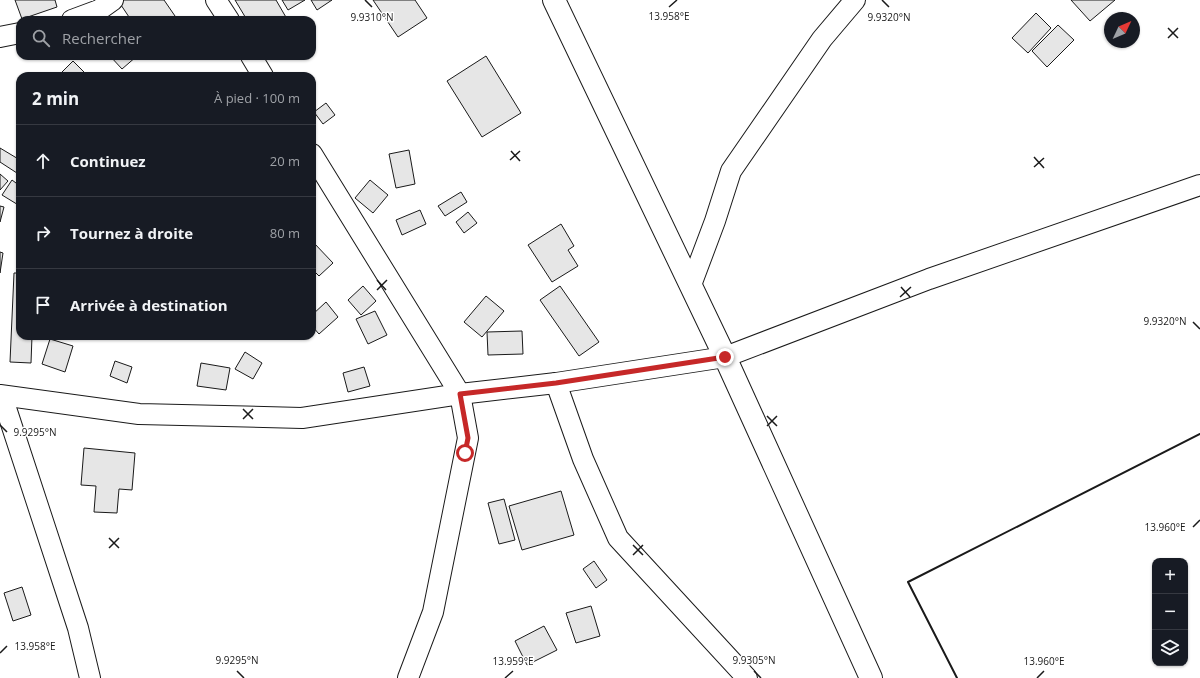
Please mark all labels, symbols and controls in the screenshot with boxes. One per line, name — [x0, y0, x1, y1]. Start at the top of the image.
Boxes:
text: 13.958°E — [648, 9, 690, 23]
text: 9.9310°N — [350, 10, 394, 24]
text: 9.9320°N — [867, 10, 911, 24]
north arrow — [1104, 12, 1140, 48]
search box — [16, 16, 316, 60]
icon: search — [30, 27, 52, 49]
text: Rechercher — [62, 28, 142, 48]
text: 2 min — [32, 87, 79, 110]
text: À pied · 100 m — [214, 89, 300, 107]
icon: ahead — [32, 150, 54, 172]
text: Continuez — [70, 151, 146, 171]
text: 20 m — [270, 152, 300, 170]
icon: right — [32, 222, 54, 244]
text: Tournez à droite — [70, 223, 193, 243]
text: 80 m — [270, 224, 300, 242]
icon: arrive — [32, 294, 54, 316]
text: Arrivée à destination — [70, 295, 228, 315]
text: 9.9320°N — [1143, 314, 1187, 328]
route end — [716, 348, 734, 366]
text: 9.9295°N — [13, 425, 57, 439]
route start — [456, 444, 474, 462]
text: 13.960°E — [1144, 520, 1186, 534]
map controls — [1152, 558, 1188, 666]
button: + — [1152, 558, 1188, 594]
button: − — [1152, 594, 1188, 630]
button: layers — [1152, 630, 1188, 666]
text: 13.958°E — [14, 639, 56, 653]
text: 9.9295°N — [215, 653, 259, 667]
text: 9.9305°N — [732, 653, 776, 667]
text: 13.959°E — [492, 654, 534, 668]
text: 13.960°E — [1023, 654, 1065, 668]

